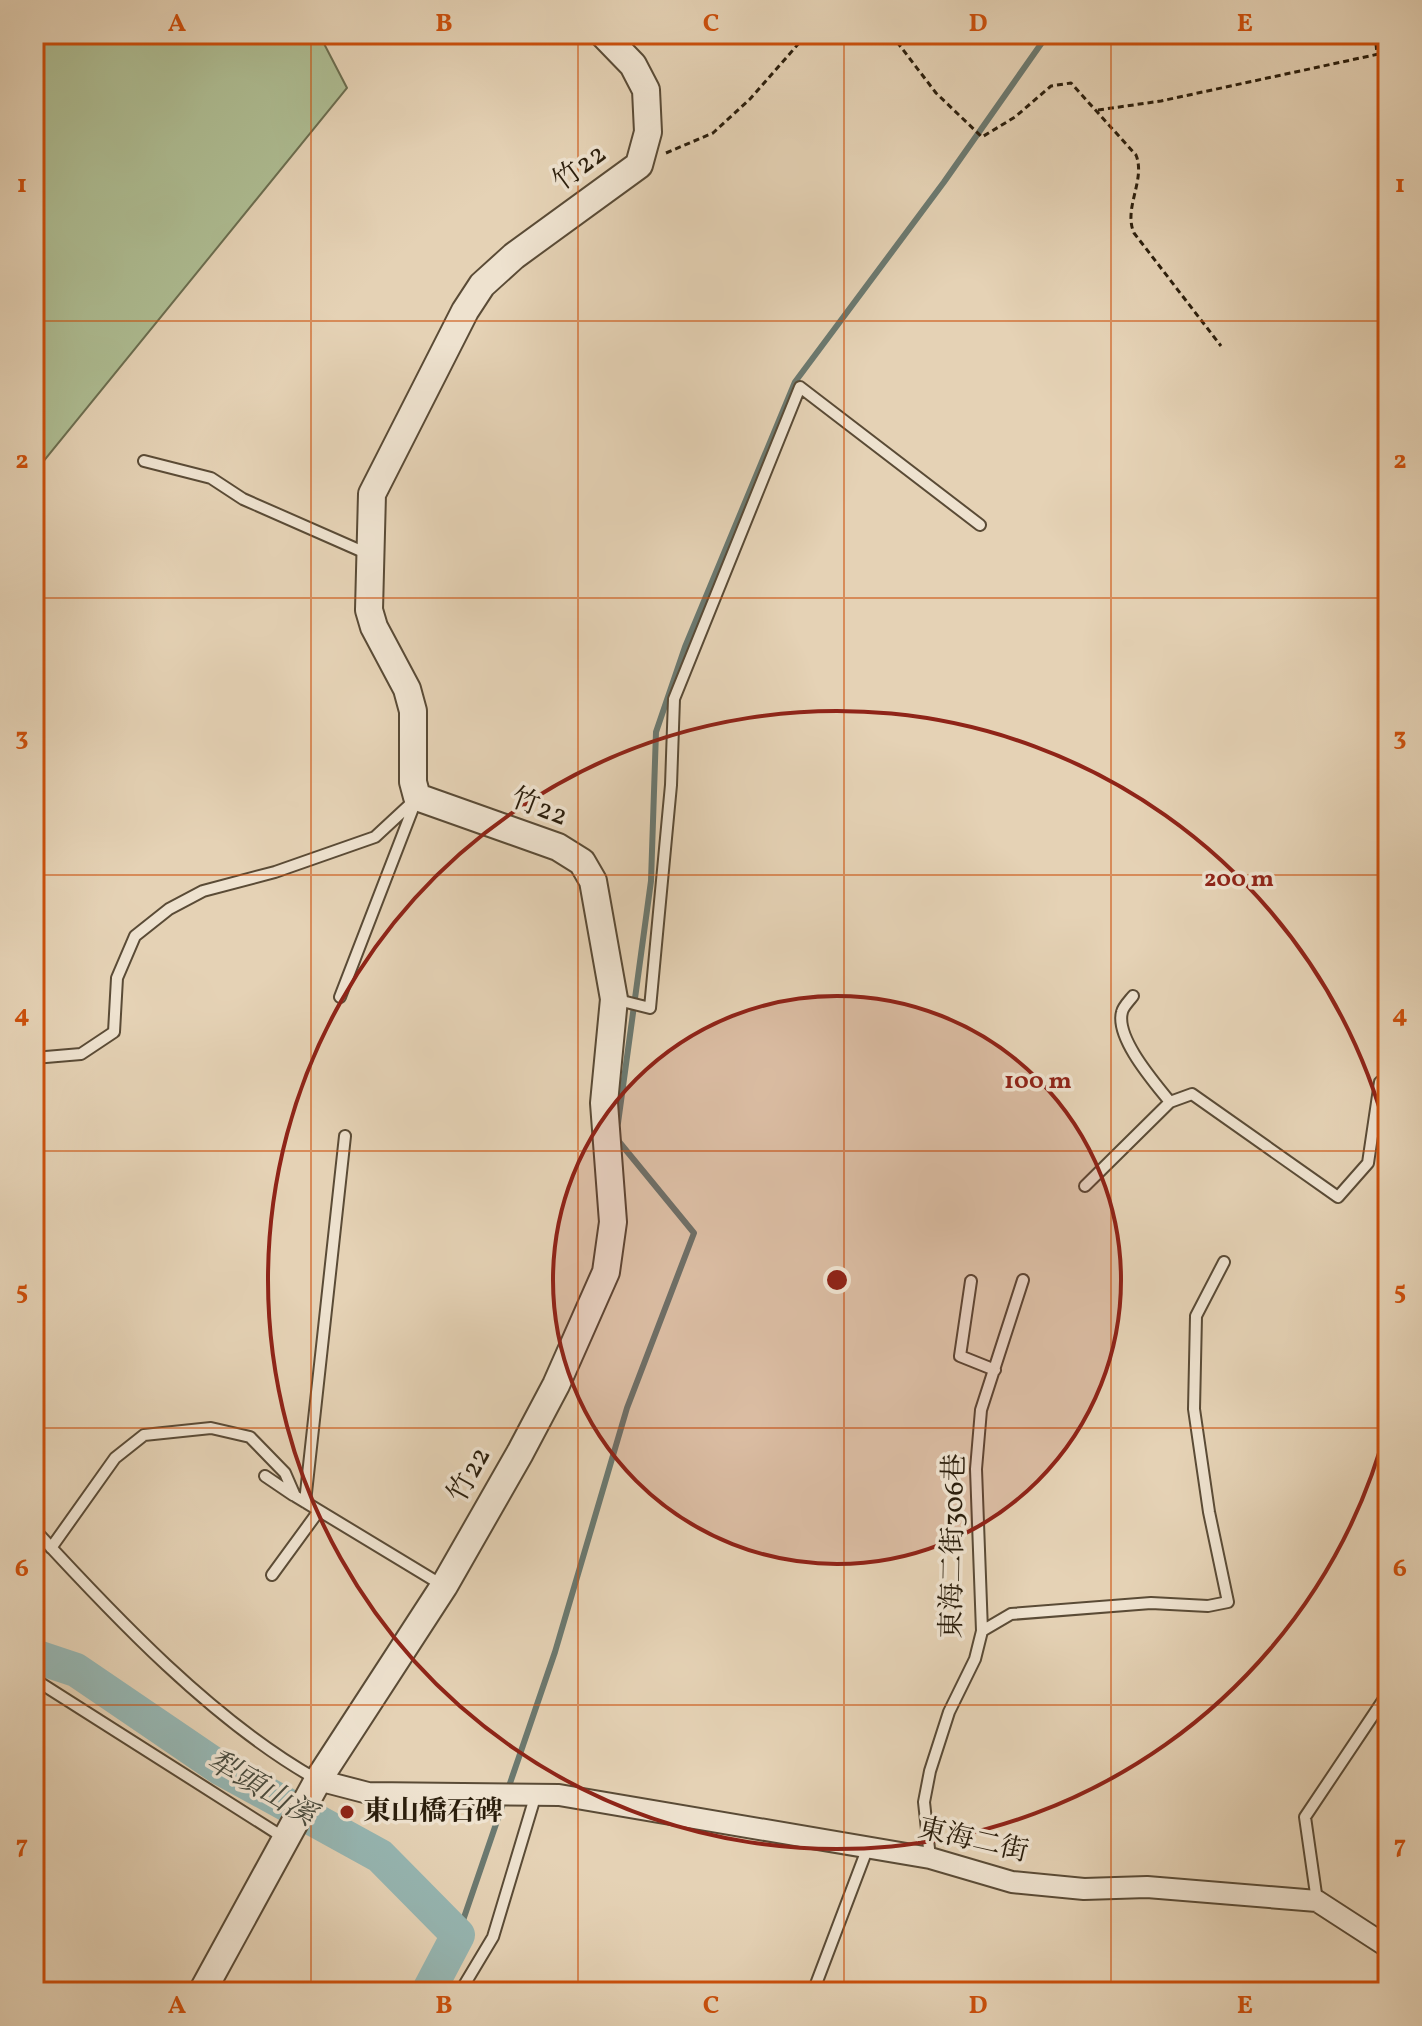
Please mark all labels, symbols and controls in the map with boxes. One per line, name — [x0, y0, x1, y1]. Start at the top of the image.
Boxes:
text: A — [168, 6, 187, 42]
text: B — [435, 6, 453, 42]
text: C — [703, 6, 719, 42]
text: D — [968, 6, 988, 42]
text: E — [1237, 6, 1253, 42]
street label: 竹22 — [545, 135, 615, 201]
text: 1 — [17, 167, 27, 203]
text: 1 — [1395, 167, 1405, 203]
text: 2 — [15, 443, 29, 479]
text: 2 — [1393, 443, 1407, 479]
text: 3 — [15, 720, 29, 756]
text: 3 — [1393, 720, 1407, 756]
street label: 竹22 — [505, 779, 573, 837]
text: 200 m — [1204, 863, 1274, 897]
text: 4 — [14, 997, 30, 1033]
text: 4 — [1392, 997, 1408, 1033]
text: 100 m — [1004, 1065, 1072, 1099]
centre of rings — [823, 1266, 851, 1294]
text: 5 — [16, 1274, 28, 1310]
text: 5 — [1394, 1274, 1406, 1310]
street label: 竹22 — [439, 1440, 501, 1510]
street label: 東海二街306巷 — [933, 1453, 975, 1639]
text: 6 — [15, 1551, 29, 1587]
text: 6 — [1393, 1551, 1407, 1587]
water label: 犁頭山溪 — [199, 1741, 326, 1839]
place label: 東山橋石碑 — [363, 1793, 503, 1832]
marker: 東山橋石碑 — [338, 1803, 356, 1821]
street label: 東海二街 — [914, 1809, 1032, 1873]
text: 7 — [16, 1828, 28, 1864]
text: 7 — [1394, 1828, 1406, 1864]
text: A — [168, 1988, 187, 2024]
text: B — [435, 1988, 453, 2024]
text: C — [703, 1988, 719, 2024]
text: D — [968, 1988, 988, 2024]
text: E — [1237, 1988, 1253, 2024]

